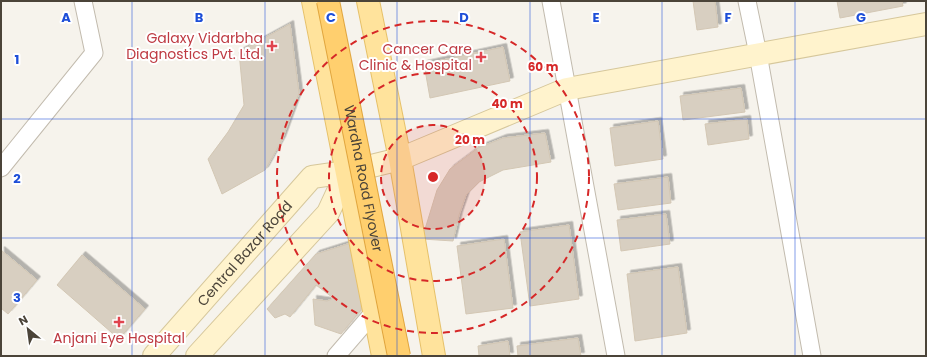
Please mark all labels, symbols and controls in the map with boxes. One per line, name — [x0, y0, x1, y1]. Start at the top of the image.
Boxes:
text: A — [61, 8, 71, 27]
text: B — [195, 8, 204, 27]
text: C — [326, 8, 336, 27]
text: D — [459, 8, 469, 27]
text: E — [592, 8, 600, 27]
text: F — [724, 8, 732, 27]
text: G — [856, 8, 866, 27]
place label: Galaxy Vidarbha Diagnostics Pvt. Ltd. — [126, 28, 263, 64]
place label: Cancer Care Clinic & Hospital — [359, 39, 472, 75]
marker: Galaxy Vidarbha Diagnostics Pvt. Ltd. — [266, 40, 278, 52]
text: 1 — [15, 50, 19, 69]
marker: Cancer Care Clinic & Hospital — [475, 51, 487, 63]
text: 60 m — [528, 58, 559, 75]
text: 40 m — [491, 95, 523, 112]
street label: Wardha Road Flyover — [339, 103, 388, 254]
text: 20 m — [455, 131, 485, 148]
text: 2 — [13, 169, 21, 188]
centre of rings — [426, 170, 440, 184]
street label: Central Bazar Road — [193, 196, 297, 310]
text: 3 — [13, 288, 21, 307]
north arrow — [8, 309, 48, 349]
text: N — [16, 311, 31, 329]
marker: Anjani Eye Hospital — [113, 316, 125, 328]
place label: Anjani Eye Hospital — [53, 328, 185, 348]

